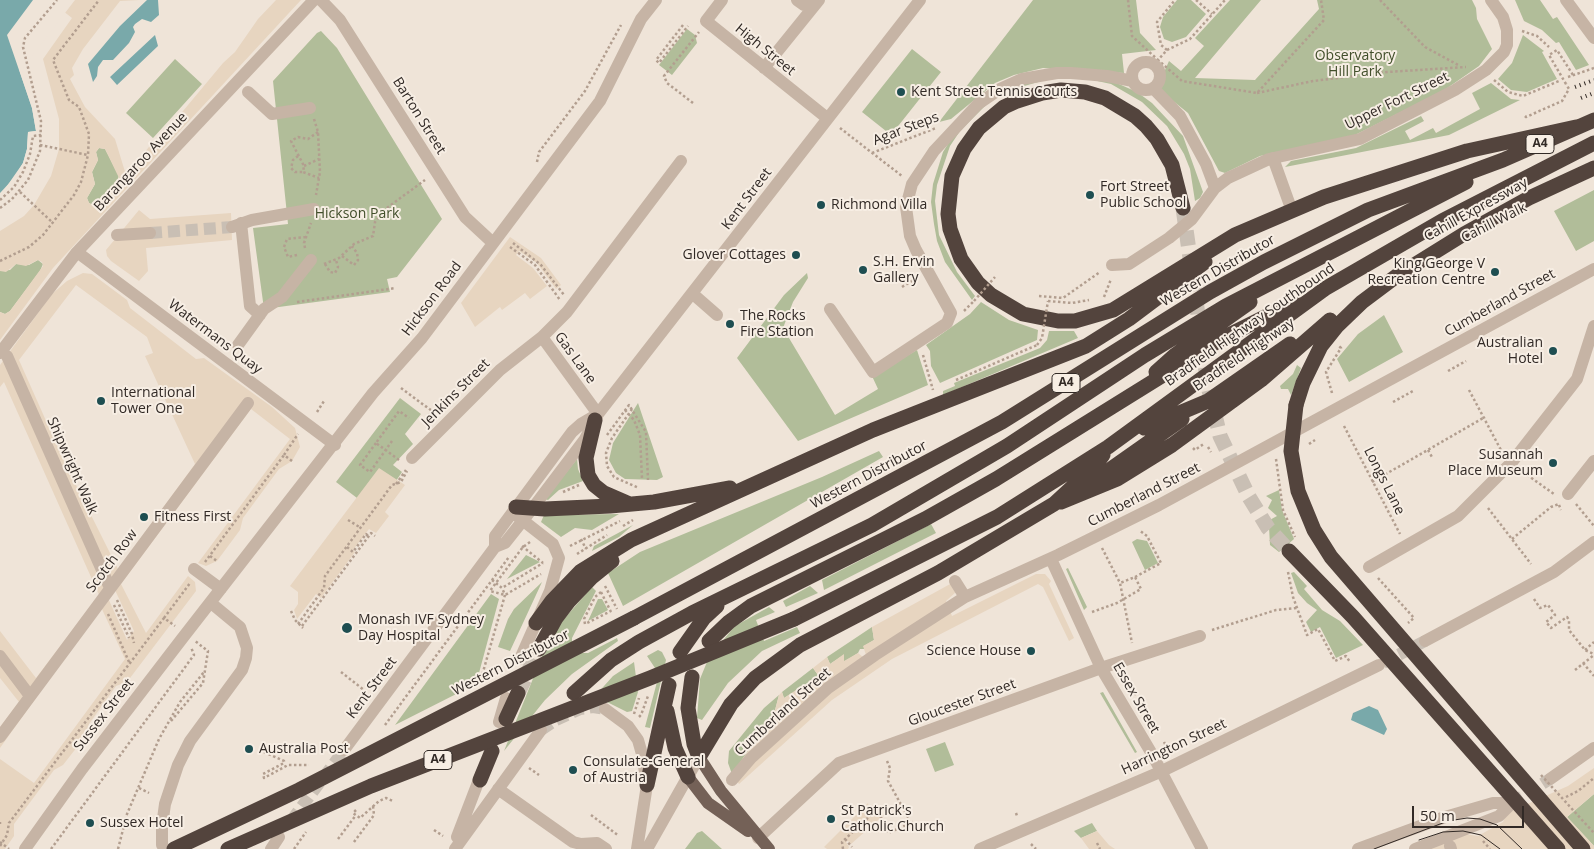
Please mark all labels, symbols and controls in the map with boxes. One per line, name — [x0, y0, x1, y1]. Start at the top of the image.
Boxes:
street label: High Street — [731, 21, 799, 79]
park label: Observatory Hill Park — [1315, 48, 1395, 80]
street label: Upper Fort Street — [1342, 69, 1452, 133]
street label: Barton Street — [389, 75, 449, 157]
place label: Kent Street Tennis Courts — [911, 84, 1077, 100]
marker: Kent Street Tennis Courts — [895, 86, 907, 98]
street label: Barangaroo Avenue — [91, 109, 191, 215]
street label: Agar Steps — [871, 109, 941, 149]
road number: A4 — [1526, 134, 1554, 154]
street label: Kent Street — [718, 165, 776, 233]
street label: Cahill Expressway — [1421, 175, 1531, 245]
place label: Fort Street Public School — [1100, 179, 1186, 212]
marker: Fort Street Public School — [1084, 189, 1096, 201]
place label: Richmond Villa — [831, 197, 927, 213]
marker: Richmond Villa — [815, 199, 827, 211]
street label: Cahill Walk — [1459, 199, 1529, 247]
park label: Hickson Park — [315, 206, 399, 222]
street label: Western Distributor — [1158, 231, 1278, 311]
place label: Glover Cottages — [683, 247, 786, 263]
marker: Glover Cottages — [790, 249, 802, 261]
place label: S.H. Ervin Gallery — [873, 254, 935, 286]
place label: King George V Recreation Centre — [1367, 256, 1485, 288]
street label: Hickson Road — [399, 259, 465, 339]
street label: Bradfield Highway Southbound — [1162, 260, 1338, 390]
marker: S.H. Ervin Gallery — [857, 264, 869, 276]
street label: Cumberland Street — [1442, 266, 1558, 340]
marker: King George V Recreation Centre — [1489, 266, 1501, 278]
street label: Watermans Quay — [165, 296, 265, 378]
place label: The Rocks Fire Station — [740, 308, 814, 341]
street label: Bradfield Highway — [1190, 315, 1298, 395]
marker: The Rocks Fire Station — [724, 318, 736, 330]
street label: Gas Lane — [551, 329, 599, 387]
place label: Australian Hotel — [1477, 335, 1543, 368]
marker: Australian Hotel — [1547, 345, 1559, 357]
street label: Jenkins Street — [419, 356, 493, 430]
road number: A4 — [1052, 373, 1080, 392]
place label: International Tower One — [111, 385, 195, 418]
marker: International Tower One — [95, 395, 107, 407]
street label: Shipwright Walk — [43, 415, 101, 517]
street label: Western Distributor — [808, 437, 930, 513]
street label: Longs Lane — [1360, 444, 1408, 518]
place label: Susannah Place Museum — [1448, 447, 1543, 480]
marker: Susannah Place Museum — [1547, 457, 1559, 469]
street label: Cumberland Street — [1085, 459, 1203, 531]
place label: Fitness First — [154, 509, 231, 525]
marker: Fitness First — [138, 511, 150, 523]
street label: Scotch Row — [83, 526, 141, 596]
place label: Monash IVF Sydney Day Hospital — [358, 612, 484, 644]
marker: Monash IVF Sydney Day Hospital — [340, 621, 354, 635]
street label: Western Distributor — [450, 626, 572, 700]
place label: Science House — [927, 643, 1021, 659]
marker: Science House — [1025, 645, 1037, 657]
street label: Kent Street — [343, 654, 401, 722]
street label: Essex Street — [1109, 660, 1163, 736]
street label: Cumberland Street — [731, 664, 835, 760]
street label: Sussex Street — [70, 675, 138, 755]
street label: Gloucester Street — [906, 676, 1018, 730]
street label: Harrington Street — [1119, 715, 1229, 779]
place label: Australia Post — [259, 741, 349, 757]
marker: Australia Post — [243, 743, 255, 755]
road number: A4 — [424, 750, 452, 770]
place label: Consulate-General of Austria — [583, 754, 704, 786]
marker: Consulate-General of Austria — [567, 764, 579, 776]
scale bar — [1414, 796, 1526, 828]
place label: St Patrick's Catholic Church — [841, 803, 944, 836]
text: 50 m — [1420, 805, 1455, 825]
marker: St Patrick's Catholic Church — [825, 813, 837, 825]
place label: Sussex Hotel — [100, 815, 184, 831]
marker: Sussex Hotel — [84, 817, 96, 829]

